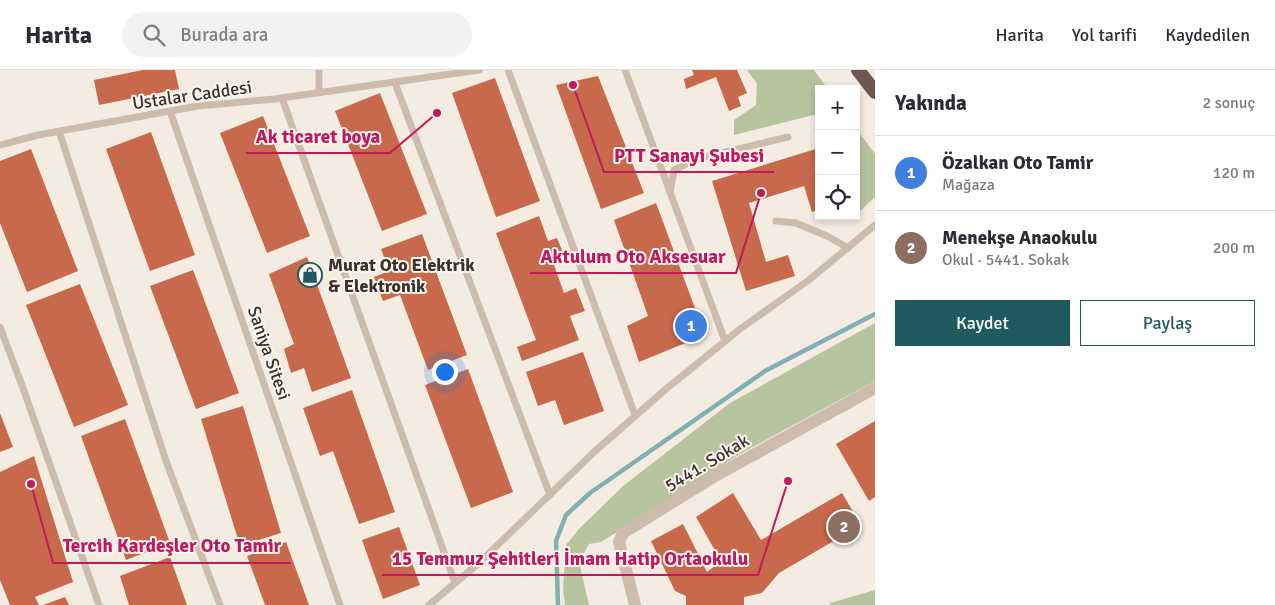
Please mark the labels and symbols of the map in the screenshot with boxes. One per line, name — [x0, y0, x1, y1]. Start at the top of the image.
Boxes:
street label: Ustalar Caddesi — [131, 76, 253, 114]
callout: Ak ticaret boya — [246, 119, 390, 153]
text: Ak ticaret boya — [256, 125, 381, 149]
callout: PTT Sanayi Şubesi — [604, 138, 774, 172]
text: PTT Sanayi Şubesi — [614, 144, 764, 168]
callout: Aktulum Oto Aksesuar — [530, 239, 736, 273]
text: Aktulum Oto Aksesuar — [540, 245, 726, 269]
place label: Murat Oto Elektrik & Elektronik — [328, 254, 475, 297]
shop icon: Murat Oto Elektrik & Elektronik — [297, 262, 323, 288]
street label: Saniya Sitesi — [243, 303, 295, 403]
pin: 1 — [675, 307, 707, 345]
your location — [432, 359, 458, 385]
street label: 5441. Sokak — [661, 429, 753, 497]
pin: 2 — [828, 508, 860, 546]
callout: Tercih Kardeşler Oto Tamir — [53, 529, 291, 563]
text: Tercih Kardeşler Oto Tamir — [63, 534, 282, 558]
callout: 15 Temmuz Şehitleri İmam Hatip Ortaokulu — [382, 541, 758, 575]
text: 15 Temmuz Şehitleri İmam Hatip Ortaokulu — [392, 547, 748, 571]

